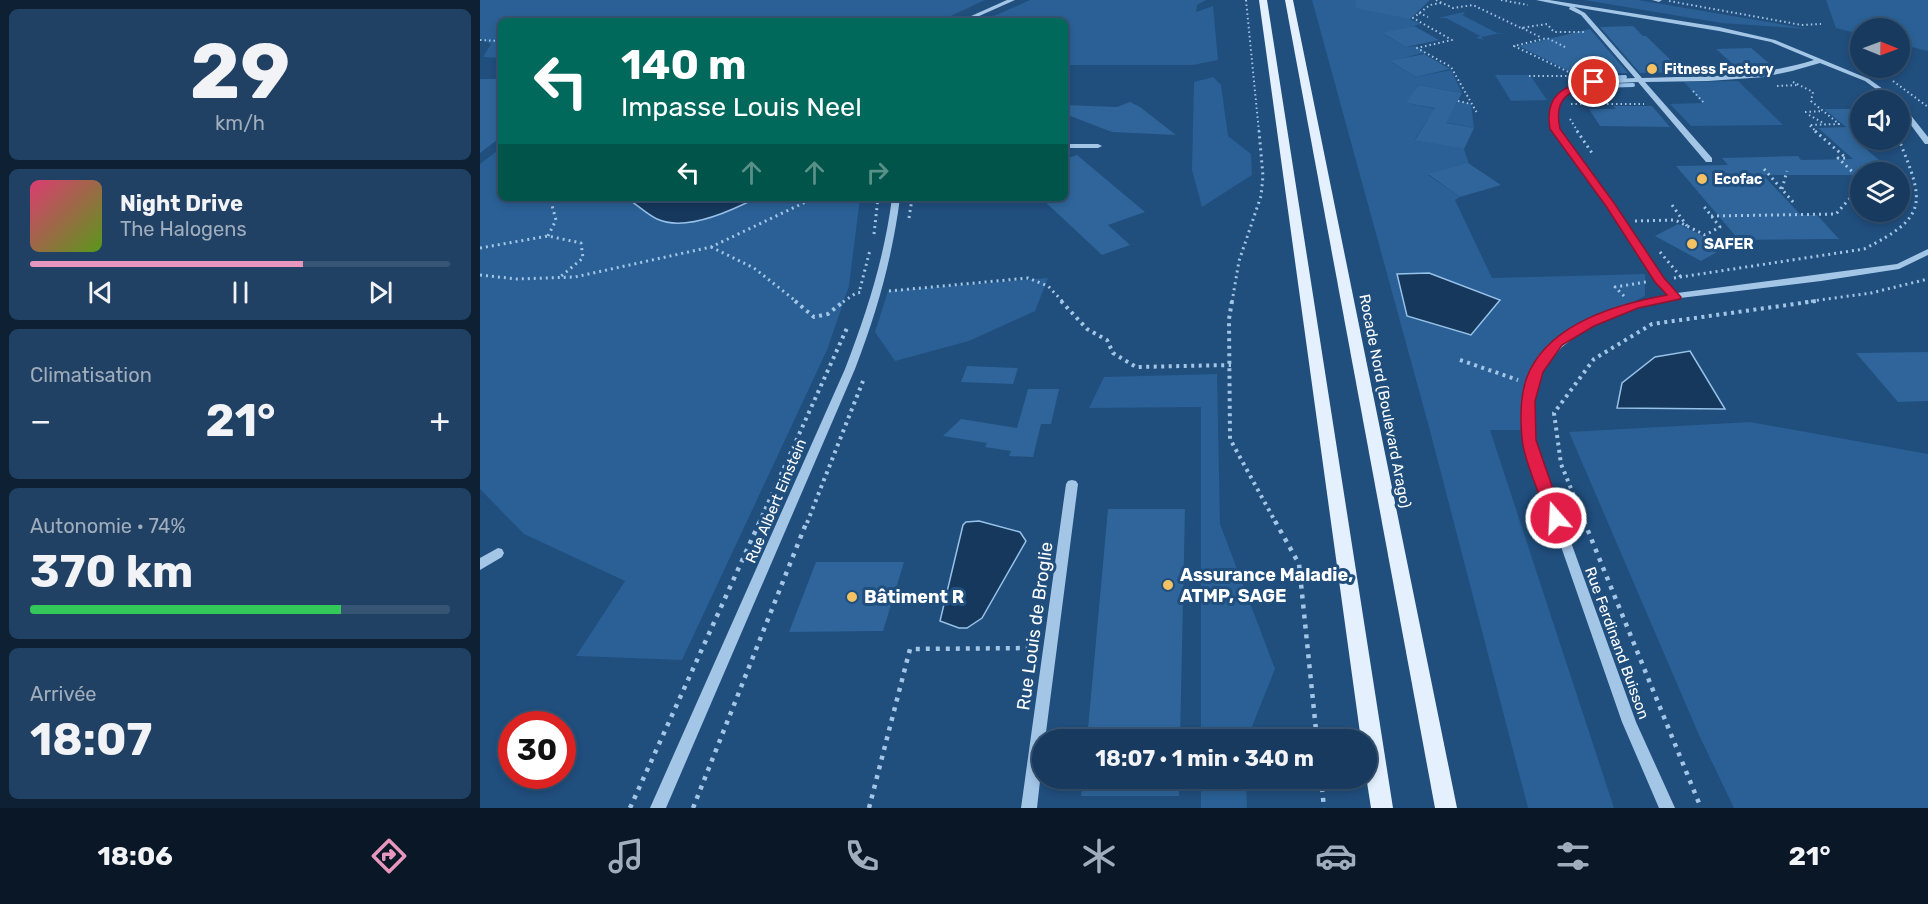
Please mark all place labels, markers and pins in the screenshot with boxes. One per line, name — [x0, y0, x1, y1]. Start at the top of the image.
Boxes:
pin — [1568, 56, 1619, 107]
place label: Fitness Factory — [1664, 61, 1774, 78]
marker: Fitness Factory — [1645, 62, 1659, 76]
place label: Ecofac — [1714, 171, 1762, 188]
marker: Ecofac — [1695, 172, 1709, 186]
place label: SAFER — [1704, 235, 1754, 253]
marker: SAFER — [1685, 237, 1699, 251]
place label: Assurance Maladie, ATMP, SAGE — [1180, 564, 1353, 607]
marker: Assurance Maladie, ATMP, SAGE — [1161, 578, 1175, 592]
place label: Bâtiment R — [864, 586, 964, 608]
marker: Bâtiment R — [845, 590, 859, 604]

